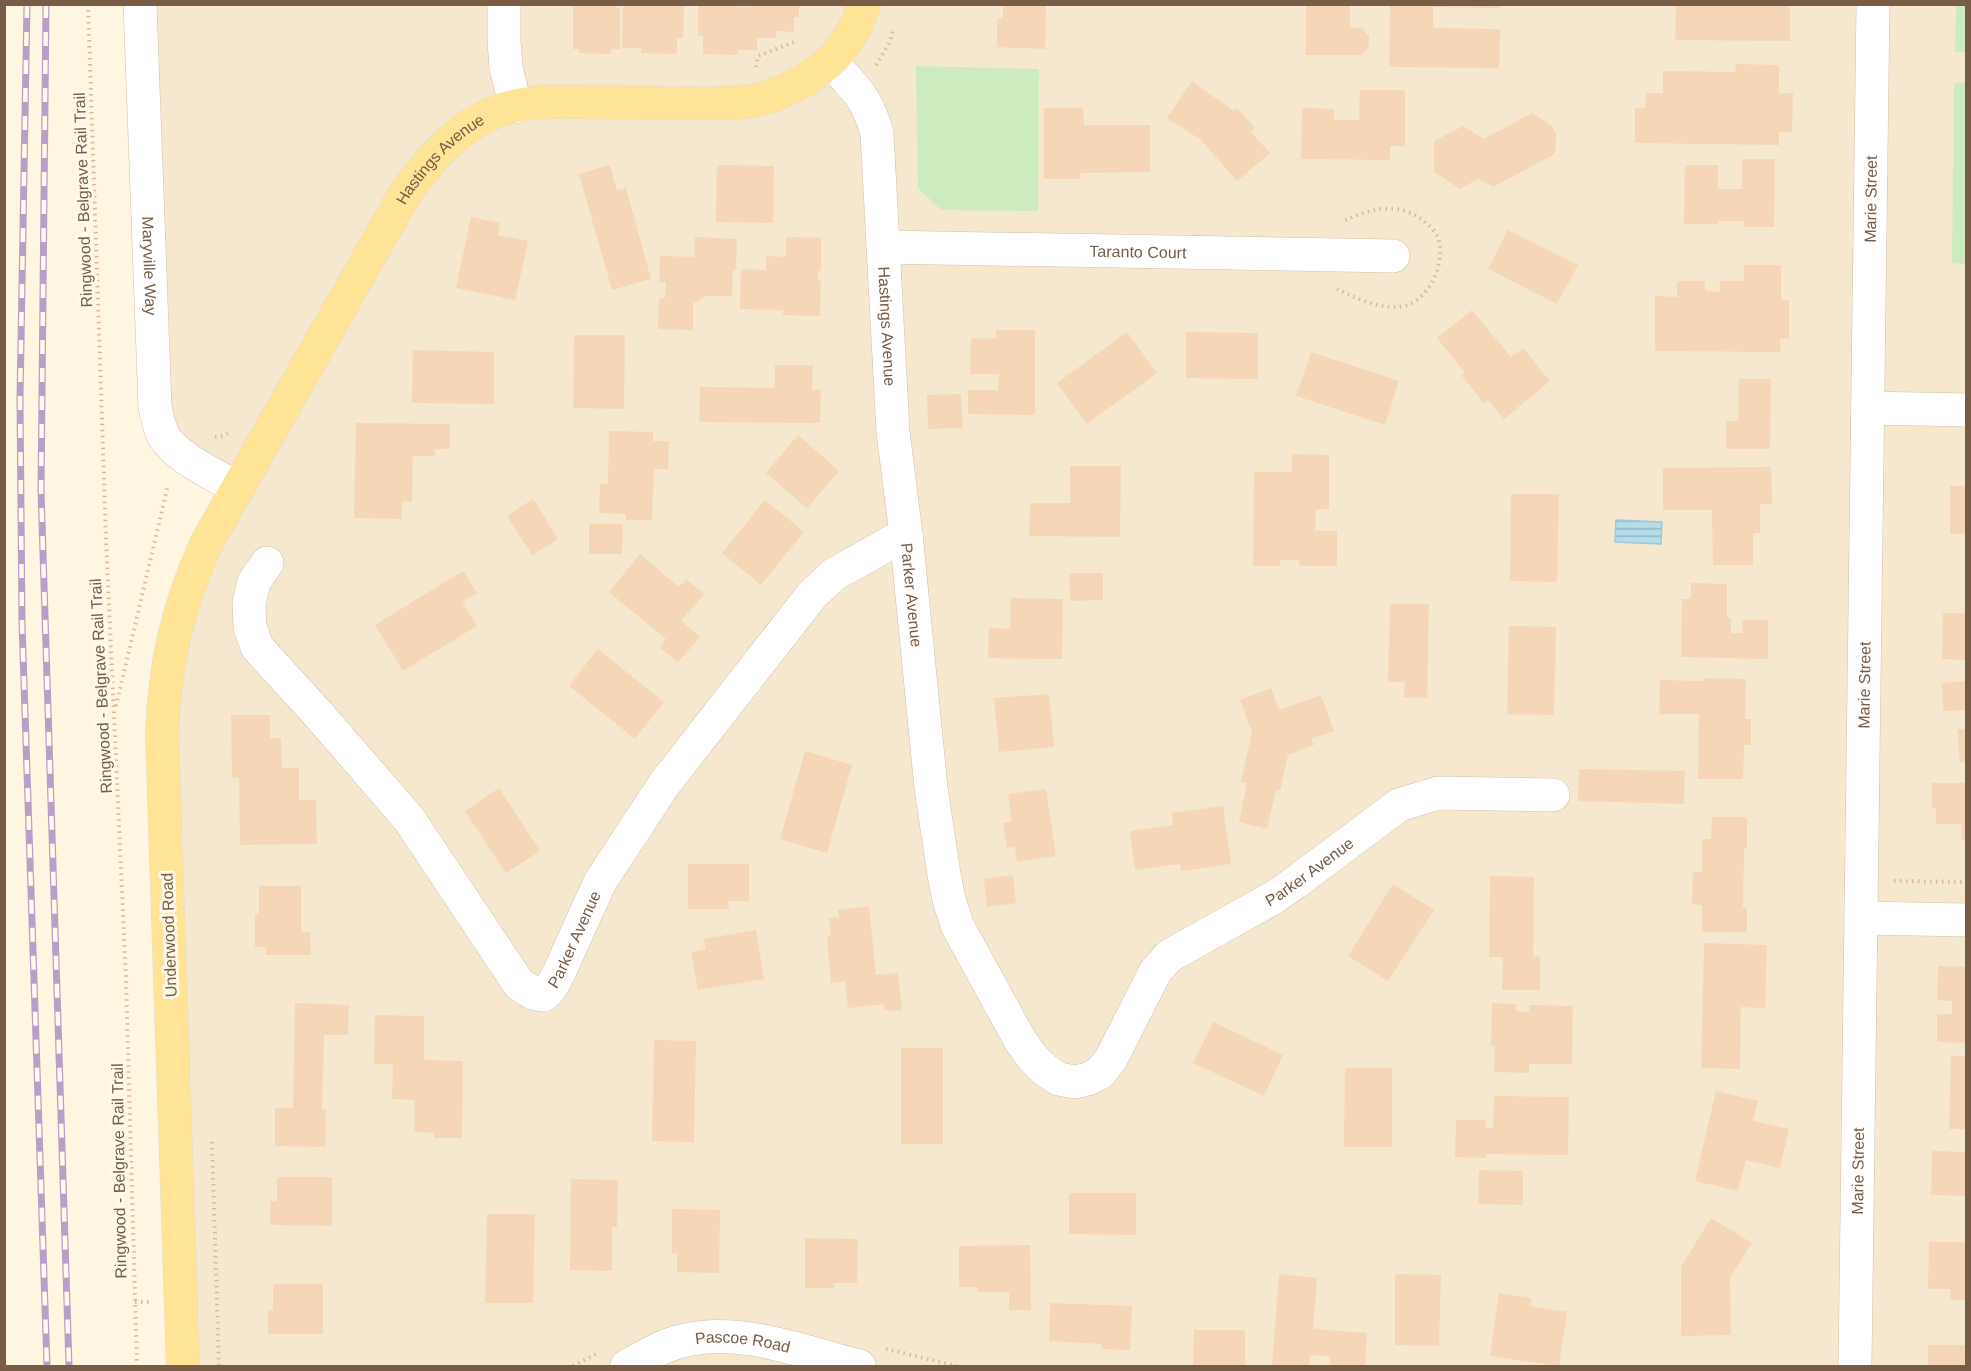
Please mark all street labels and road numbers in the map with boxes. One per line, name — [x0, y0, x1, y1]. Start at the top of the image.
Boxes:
street label: Ringwood - Belgrave Rail Trail — [71, 92, 95, 308]
street label: Hastings Avenue — [392, 111, 487, 207]
street label: Marie Street — [1861, 155, 1880, 243]
street label: Maryville Way — [139, 216, 160, 316]
street label: Taranto Court — [1089, 242, 1187, 261]
street label: Hastings Avenue — [876, 266, 899, 387]
street label: Parker Avenue — [898, 542, 926, 648]
street label: Ringwood - Belgrave Rail Trail — [87, 578, 115, 794]
street label: Marie Street — [1855, 641, 1873, 729]
street label: Parker Avenue — [1262, 834, 1356, 909]
street label: Underwood Road — [158, 872, 180, 998]
street label: Parker Avenue — [544, 888, 603, 991]
street label: Ringwood - Belgrave Rail Trail — [109, 1063, 129, 1279]
street label: Marie Street — [1849, 1127, 1867, 1215]
street label: Pascoe Road — [694, 1328, 792, 1355]

